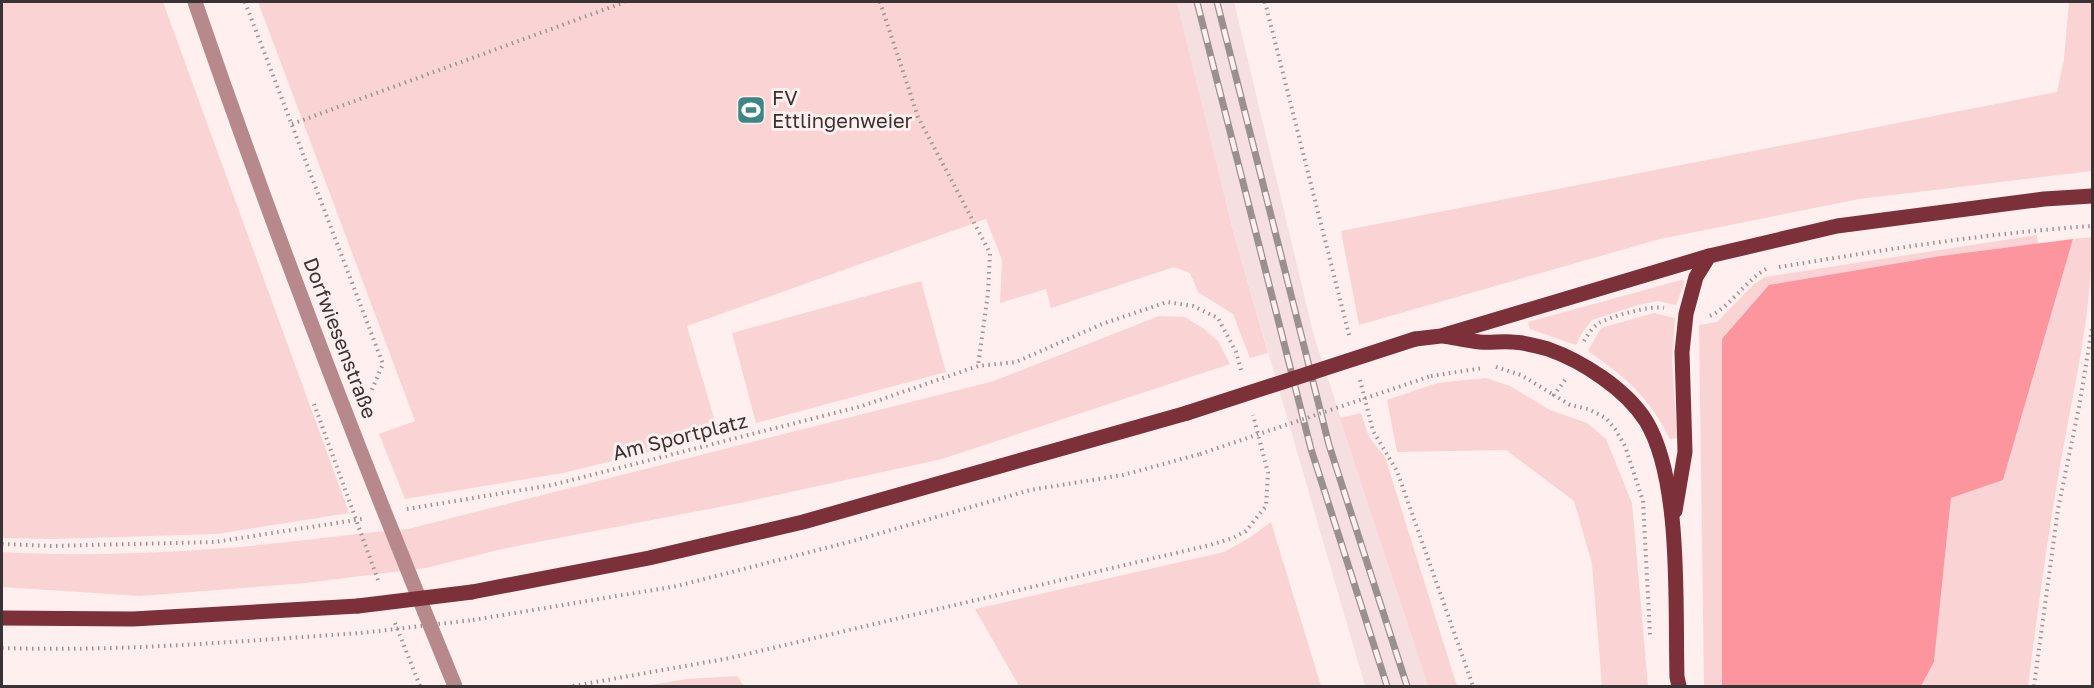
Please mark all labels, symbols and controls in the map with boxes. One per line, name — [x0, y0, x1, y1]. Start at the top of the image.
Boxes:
place label: FV Ettlingenweier — [772, 85, 913, 132]
sports icon: FV Ettlingenweier — [735, 94, 767, 126]
street label: Dorfwiesenstraße — [299, 254, 383, 421]
street label: Am Sportplatz — [610, 408, 750, 464]

